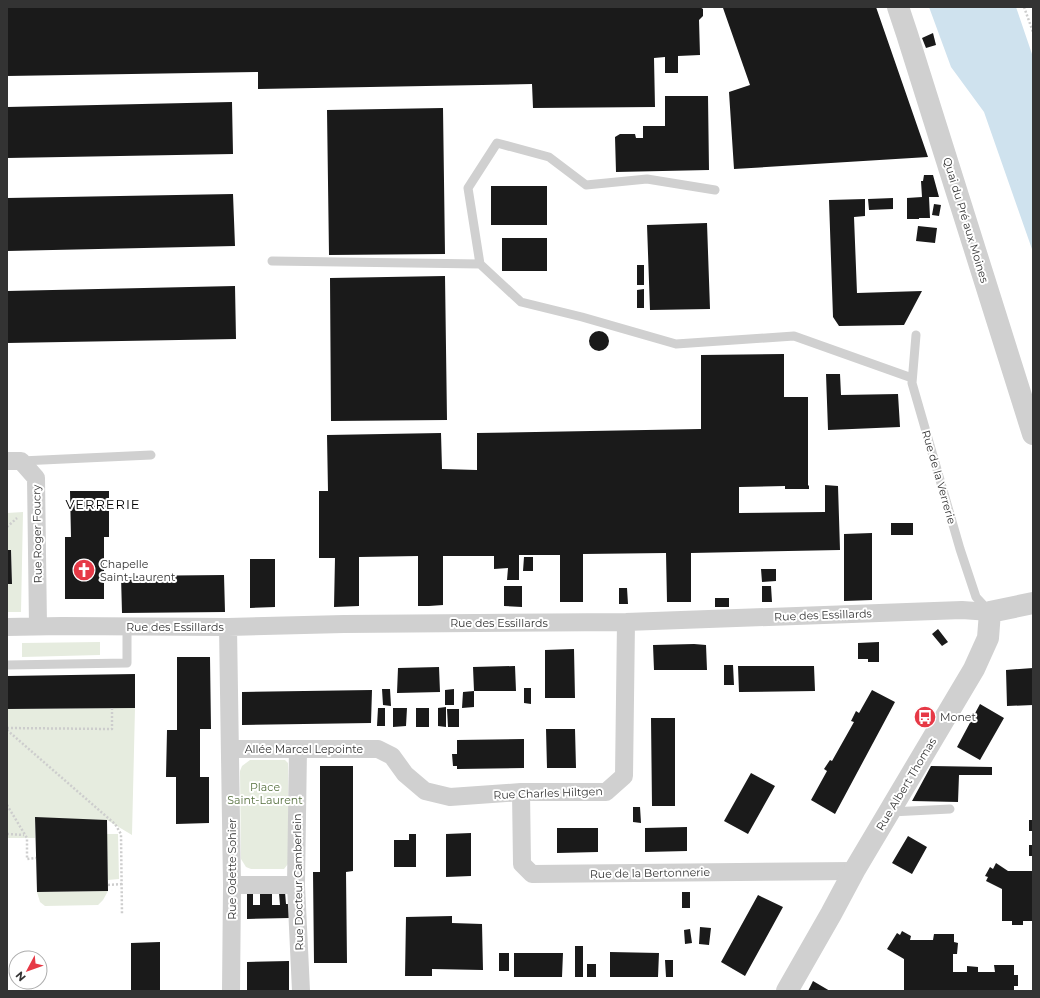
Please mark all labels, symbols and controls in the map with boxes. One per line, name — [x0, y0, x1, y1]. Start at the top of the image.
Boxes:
street label: Quai du Pré aux Moines — [940, 156, 992, 285]
street label: Rue de la Verrerie — [919, 428, 959, 526]
street label: Rue Roger Foucry — [29, 484, 45, 583]
district label: VERRERIE — [65, 496, 141, 512]
church icon: Chapelle Saint-Laurent — [71, 557, 97, 583]
place label: Chapelle Saint-Laurent — [100, 557, 176, 584]
street label: Rue des Essillards — [774, 606, 873, 624]
street label: Rue des Essillards — [450, 616, 548, 630]
street label: Rue des Essillards — [126, 620, 224, 634]
bus stop icon: Monet — [912, 704, 938, 730]
place label: Monet — [940, 710, 976, 724]
street label: Rue Albert Thomas — [873, 734, 940, 833]
street label: Allée Marcel Lepointe — [245, 742, 364, 756]
park label: Place Saint-Laurent — [227, 780, 303, 807]
street label: Rue Charles Hiltgen — [493, 784, 603, 802]
street label: Rue Docteur Camberlein — [290, 813, 306, 951]
street label: Rue Odette Sohier — [225, 818, 239, 920]
street label: Rue de la Bertonnerie — [590, 865, 711, 881]
north arrow — [8, 950, 48, 990]
text: N — [12, 969, 29, 985]

